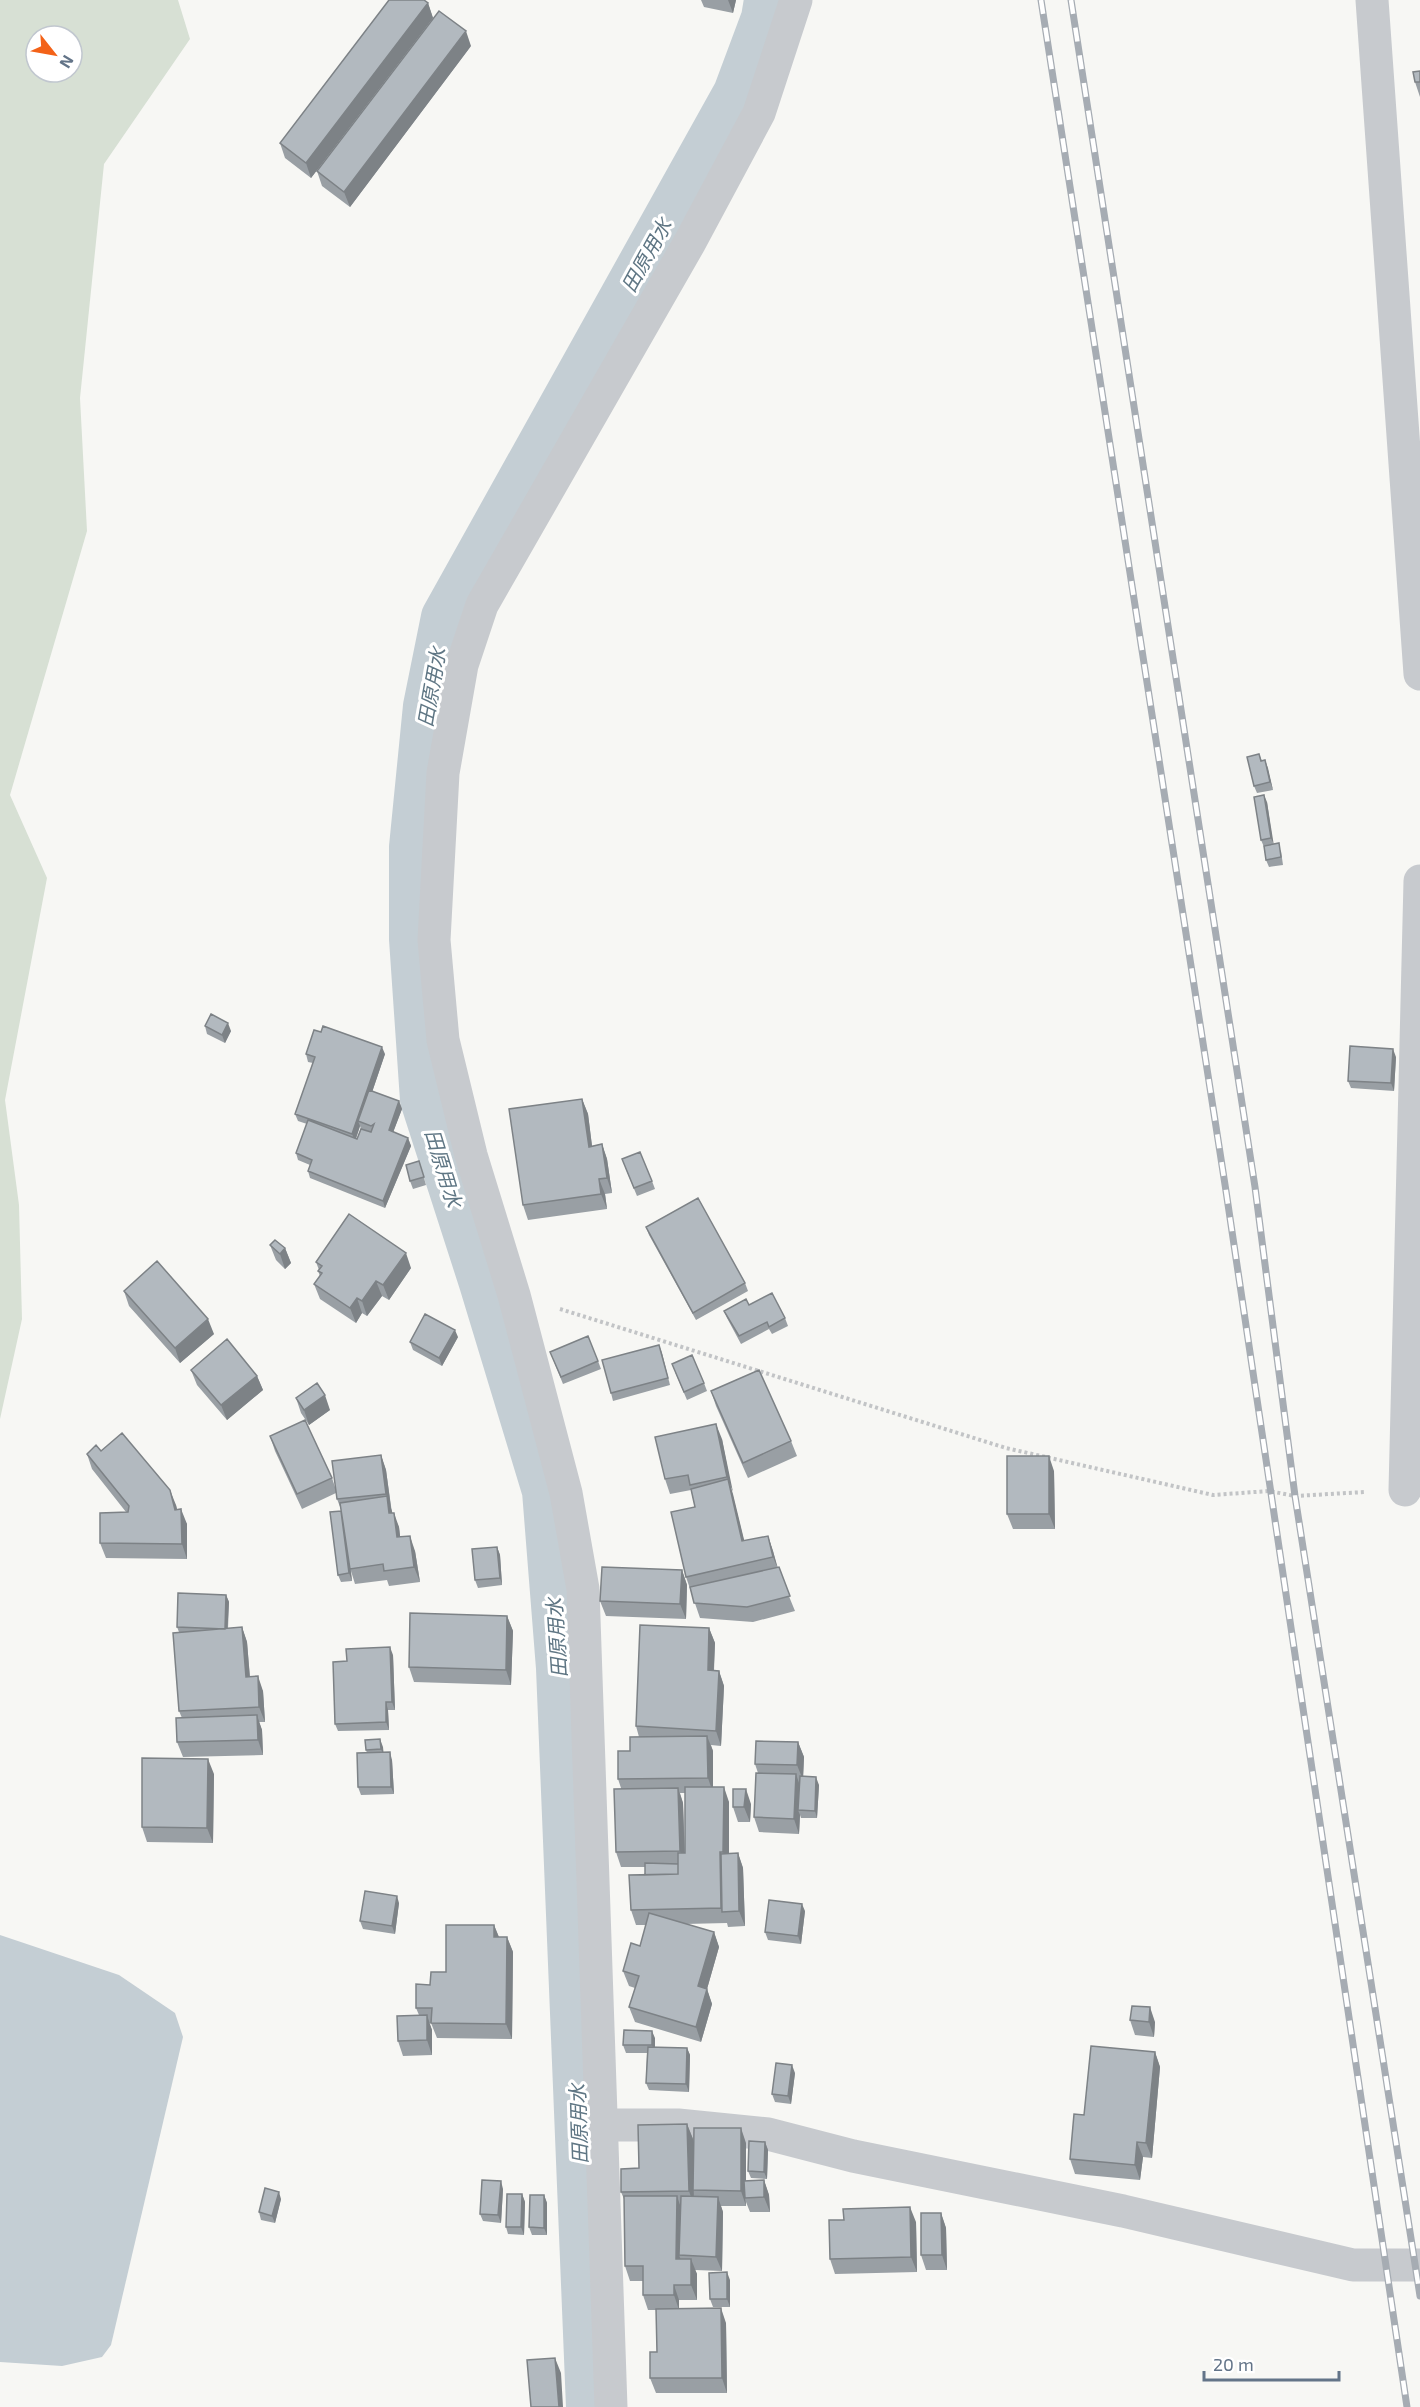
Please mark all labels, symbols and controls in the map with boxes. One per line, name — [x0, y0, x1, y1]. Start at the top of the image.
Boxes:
north arrow — [24, 24, 84, 84]
text: N — [56, 52, 78, 72]
water label: 田原用水 — [616, 212, 677, 296]
water label: 田原用水 — [412, 644, 450, 728]
water label: 田原用水 — [421, 1126, 468, 1212]
water label: 田原用水 — [541, 1595, 571, 1679]
water label: 田原用水 — [565, 2082, 591, 2164]
scale bar — [1204, 2344, 1339, 2382]
text: 20 m — [1213, 2353, 1254, 2375]

